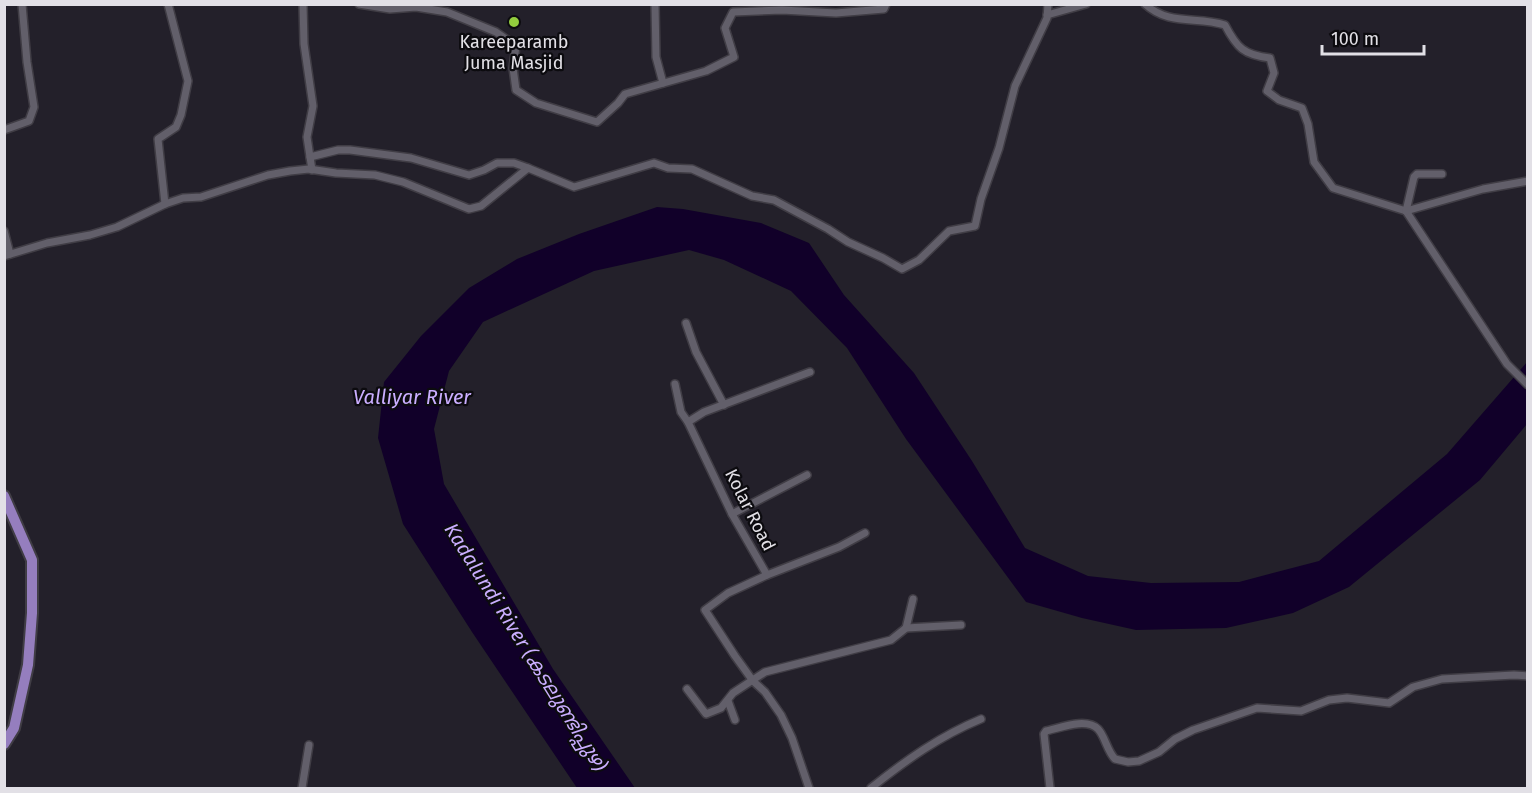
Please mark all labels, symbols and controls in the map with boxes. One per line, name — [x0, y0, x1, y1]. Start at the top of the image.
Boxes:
marker: Kareeparamb Juma Masjid — [507, 15, 521, 29]
scale bar — [1322, 18, 1424, 56]
text: 100 m — [1331, 28, 1379, 50]
place label: Kareeparamb Juma Masjid — [460, 31, 568, 74]
water label: Valliyar River — [353, 385, 472, 409]
street label: Kolar Road — [720, 465, 780, 555]
water label: Kadalundi River (കടലുണ്ടിപ്പുഴ) — [438, 519, 612, 777]

